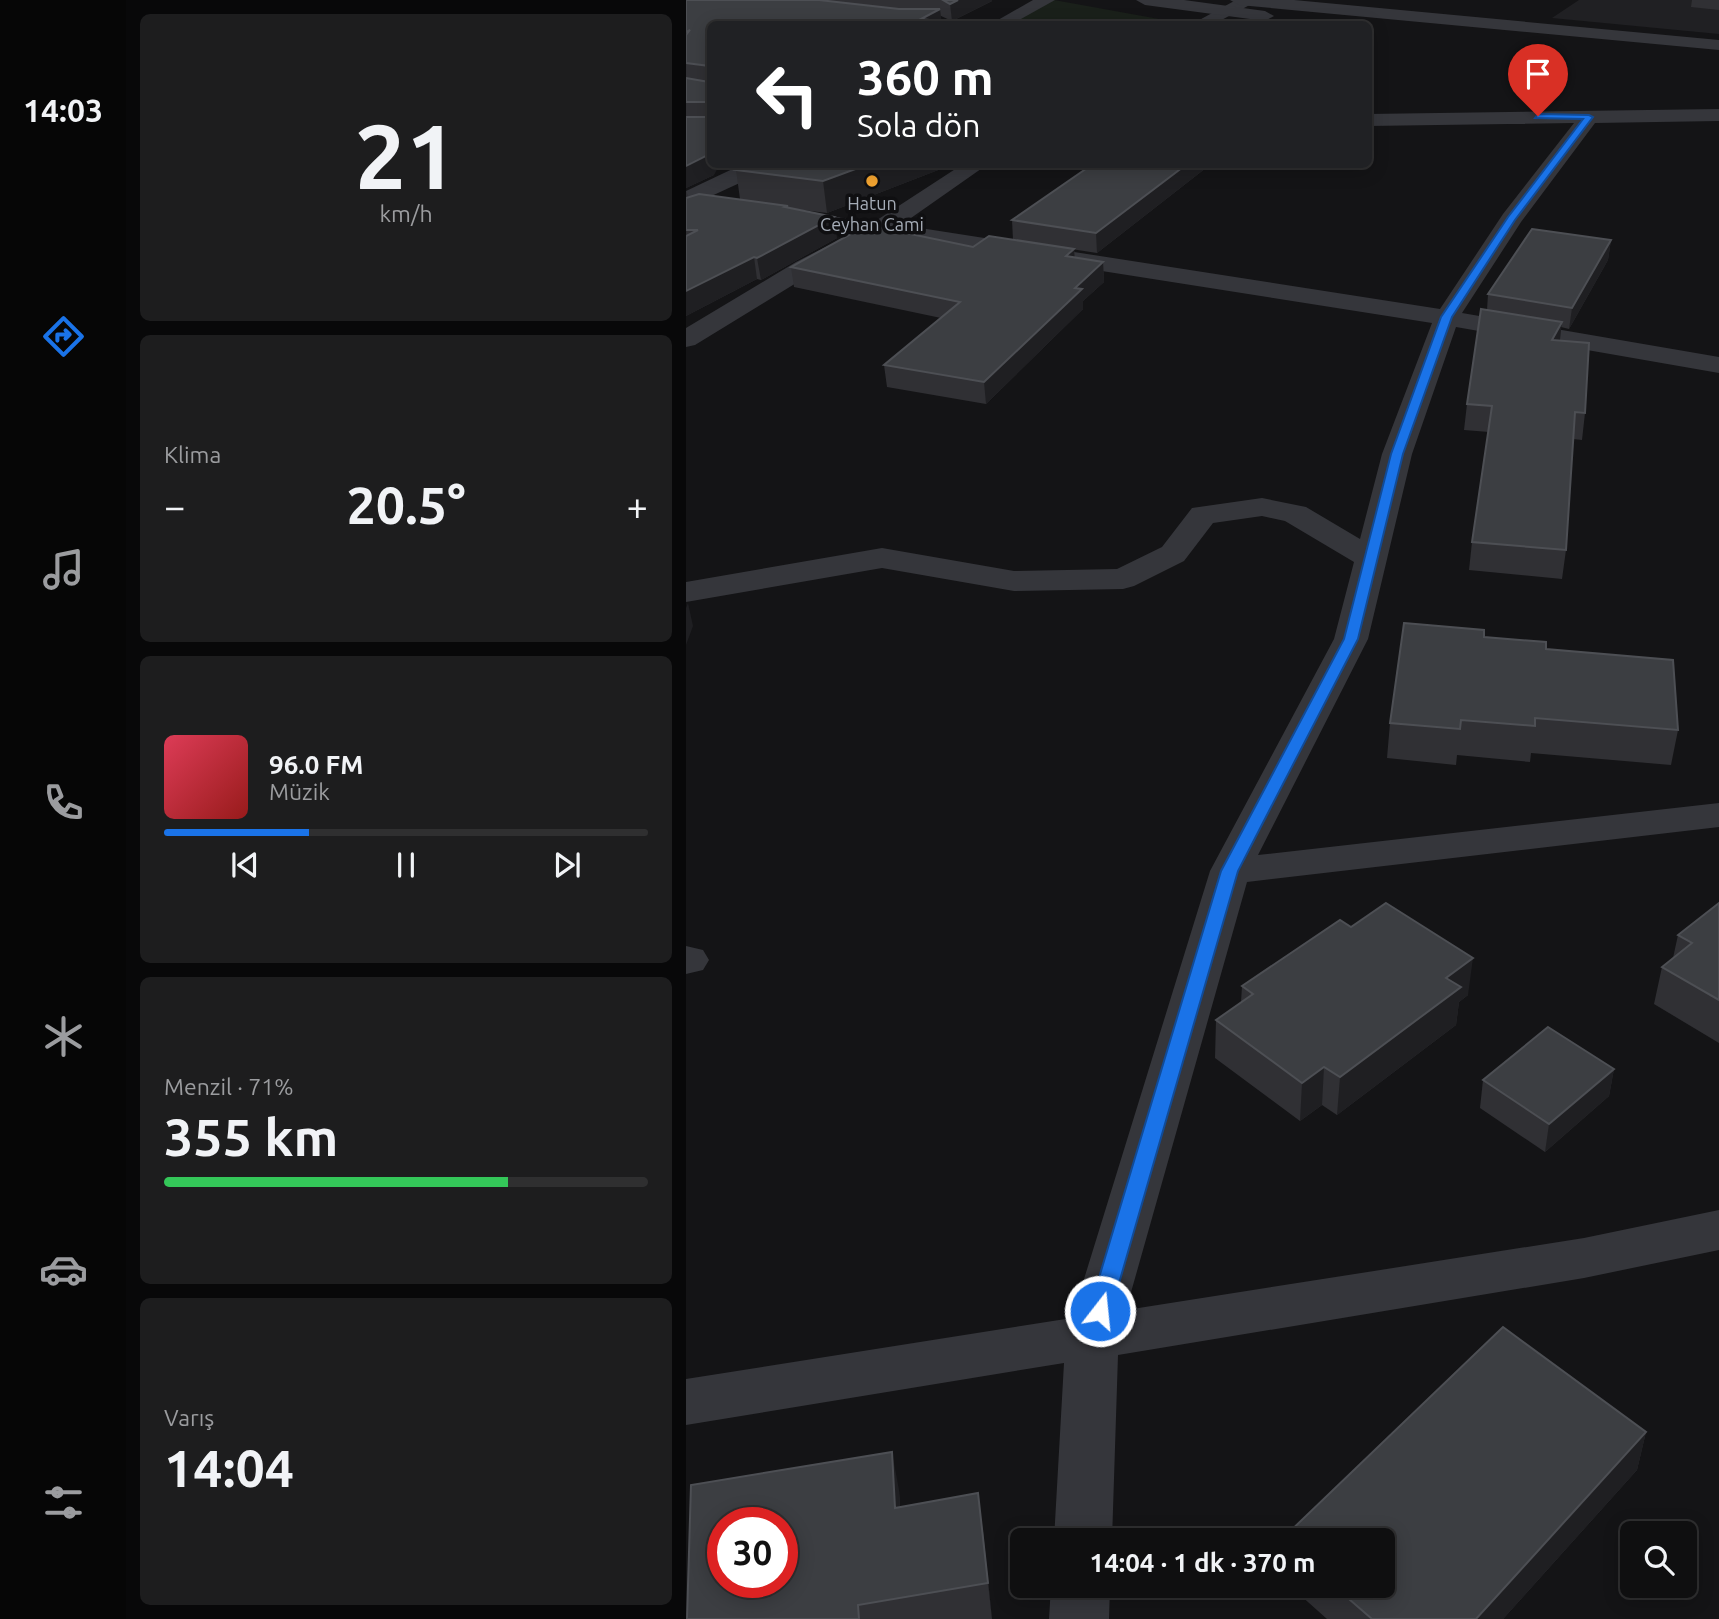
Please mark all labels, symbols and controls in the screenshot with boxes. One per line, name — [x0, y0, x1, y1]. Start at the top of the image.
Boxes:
pin — [1508, 44, 1568, 116]
icon: left — [742, 49, 833, 140]
text: 360 m — [857, 49, 994, 104]
icon: arrive — [1519, 55, 1557, 93]
text: 14:03 — [23, 92, 103, 128]
text: 21 — [355, 104, 457, 206]
text: Sola dön — [857, 107, 980, 143]
marker: Hatun Ceyhan Cami — [864, 173, 880, 189]
place label: Hatun Ceyhan Cami — [820, 193, 924, 234]
text: km/h — [379, 201, 433, 226]
icon: directions — [39, 312, 88, 361]
text: Klima — [164, 442, 221, 467]
text: 20.5° — [346, 476, 466, 534]
text: − — [164, 485, 185, 527]
text: + — [627, 485, 648, 527]
icon: music — [39, 545, 88, 594]
text: 96.0 FM — [269, 750, 363, 779]
icon: phone — [39, 778, 88, 827]
text: Müzik — [269, 779, 330, 804]
icon: previous — [226, 846, 264, 884]
icon: pause — [387, 846, 425, 884]
icon: next — [548, 846, 586, 884]
icon: climate — [39, 1012, 88, 1061]
text: Menzil · 71% — [164, 1074, 294, 1099]
text: 355 km — [164, 1108, 338, 1166]
icon: car — [39, 1245, 88, 1294]
position arrow — [1063, 1274, 1137, 1348]
text: Varış — [164, 1405, 214, 1430]
text: 14:04 — [164, 1439, 294, 1497]
icon: filters — [39, 1478, 88, 1527]
speed limit sign: 30 — [707, 1507, 798, 1598]
map controls — [1620, 1521, 1697, 1598]
button: search — [1620, 1521, 1697, 1598]
text: 14:04 · 1 dk · 370 m — [1089, 1548, 1316, 1577]

